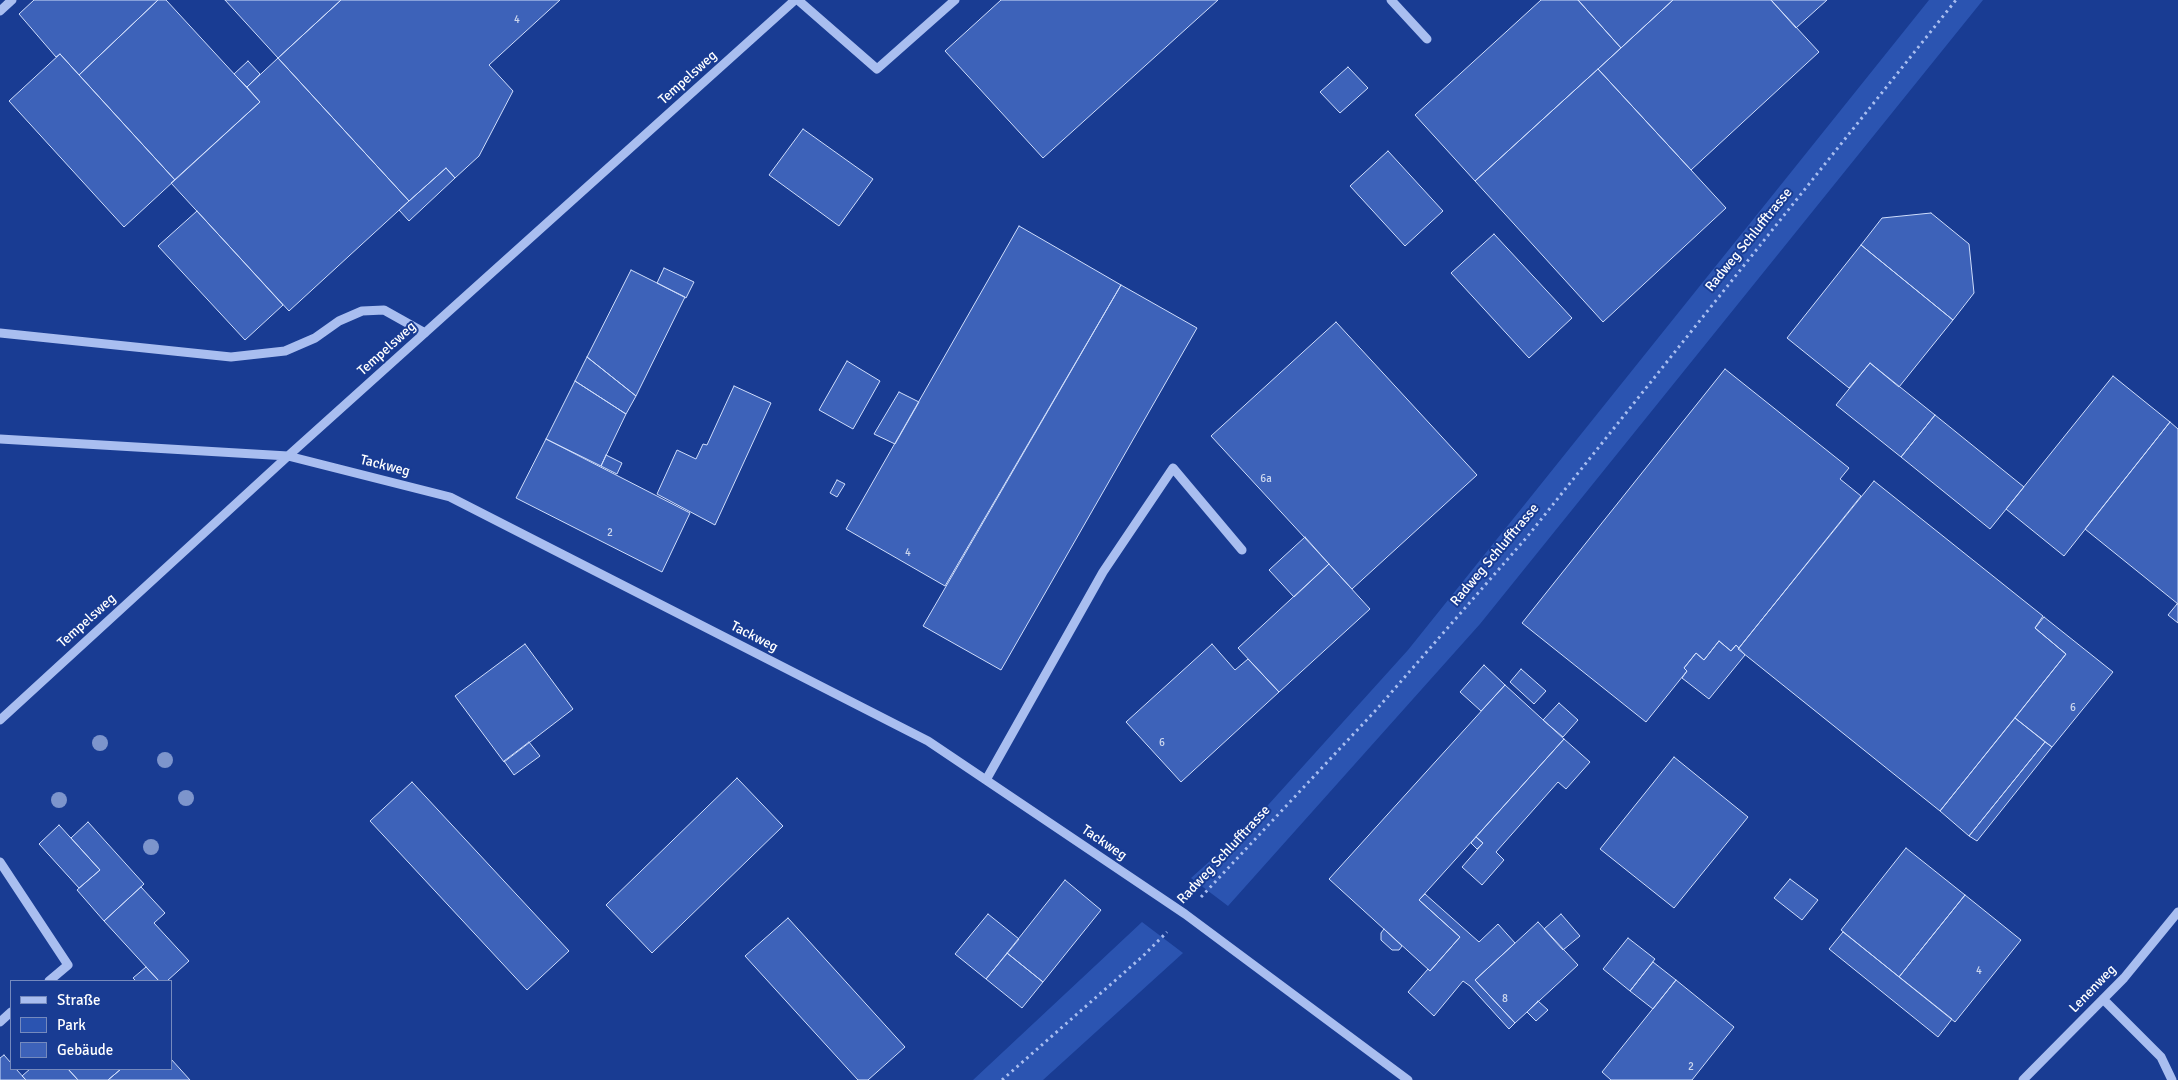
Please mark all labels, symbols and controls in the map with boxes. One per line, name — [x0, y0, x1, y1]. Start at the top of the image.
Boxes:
house number: 4 — [514, 13, 520, 27]
street label: Tempelsweg — [655, 47, 721, 109]
street label: Radweg Schlufftrasse — [1702, 185, 1796, 295]
street label: Tempelsweg — [354, 318, 420, 380]
street label: Tackweg — [358, 452, 412, 480]
house number: 6a — [1260, 472, 1272, 486]
street label: Radweg Schlufftrasse — [1447, 500, 1543, 610]
house number: 2 — [607, 526, 613, 540]
house number: 4 — [905, 546, 911, 560]
street label: Tempelsweg — [54, 590, 120, 652]
street label: Tackweg — [728, 618, 780, 656]
house number: 6 — [2070, 701, 2076, 715]
house number: 6 — [1159, 736, 1165, 750]
street label: Radweg Schlufftrasse — [1174, 802, 1274, 908]
street label: Tackweg — [1078, 822, 1130, 864]
street label: Lenenweg — [2066, 961, 2120, 1017]
house number: 4 — [1976, 964, 1982, 978]
legend — [10, 980, 172, 1070]
text: Straße — [57, 991, 101, 1009]
house number: 8 — [1502, 992, 1508, 1006]
text: Park — [57, 1016, 86, 1034]
text: Gebäude — [57, 1041, 113, 1059]
house number: 2 — [1688, 1060, 1694, 1074]

